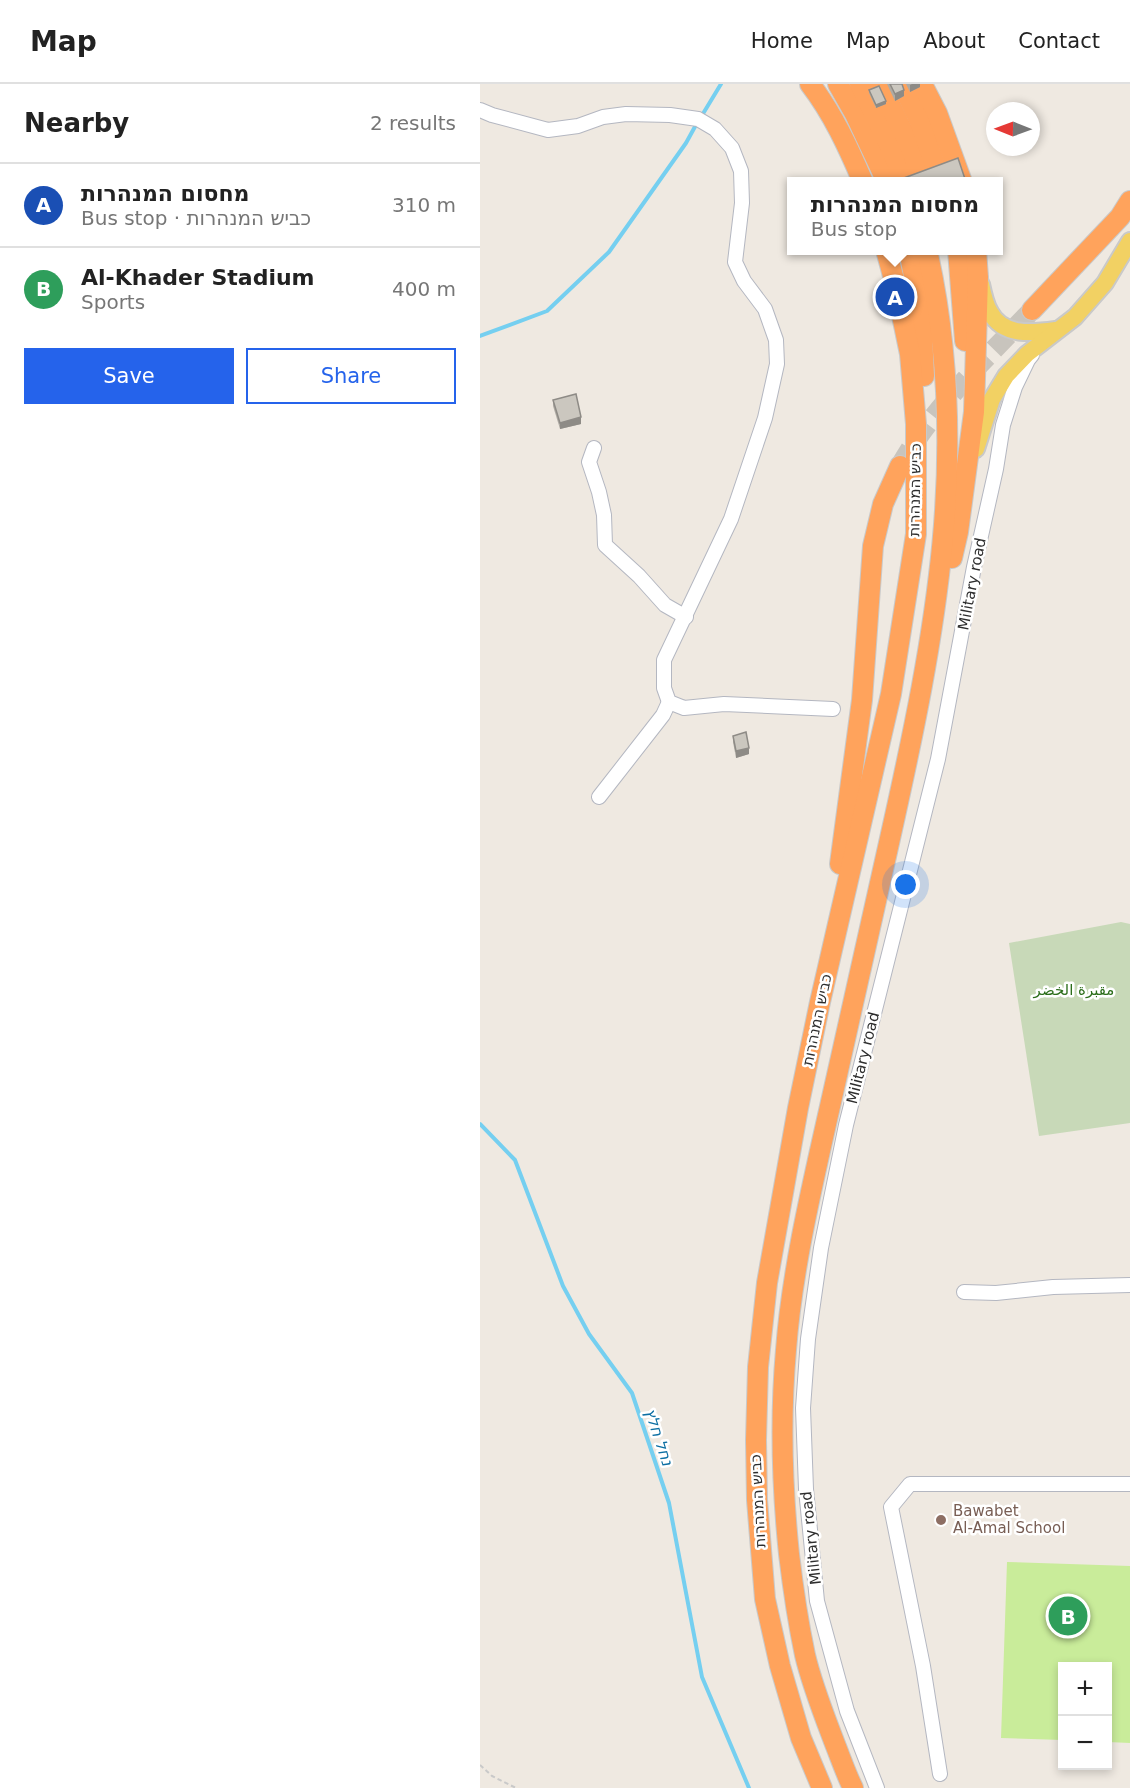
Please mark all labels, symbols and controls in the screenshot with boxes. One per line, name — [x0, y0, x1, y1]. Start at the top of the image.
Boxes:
text: Map — [30, 25, 97, 58]
text: Home — [751, 29, 813, 53]
text: Map — [846, 29, 890, 53]
text: About — [923, 29, 985, 53]
text: Contact — [1018, 29, 1100, 53]
north arrow — [986, 102, 1040, 156]
text: Nearby — [24, 108, 129, 138]
text: 2 results — [370, 111, 456, 135]
popup — [787, 177, 1003, 255]
text: מחסום המנהרות — [81, 181, 249, 206]
text: מחסום המנהרות — [811, 192, 979, 217]
text: A — [36, 193, 51, 217]
text: 310 m — [392, 193, 456, 217]
text: Bus stop · כביש המנהרות — [81, 206, 311, 230]
text: Bus stop — [811, 217, 897, 241]
text: Al-Khader Stadium — [81, 265, 315, 290]
pin: A — [876, 274, 914, 320]
text: B — [36, 277, 51, 301]
text: 400 m — [392, 277, 456, 301]
text: Sports — [81, 290, 145, 314]
button: Save — [24, 348, 234, 404]
button: Share — [246, 348, 456, 404]
street label: כביש המנהרות — [905, 443, 925, 537]
street label: Military road — [954, 536, 990, 632]
your location — [891, 870, 920, 899]
street label: כביש המנהרות — [798, 972, 836, 1068]
park label: مقبرة الخضر — [1033, 981, 1114, 999]
street label: Military road — [843, 1010, 883, 1106]
water label: נחל חלץ — [641, 1406, 677, 1469]
street label: כביש המנהרות — [747, 1454, 769, 1548]
street label: Military road — [797, 1490, 825, 1586]
place label: Bawabet Al-Amal School — [953, 1502, 1065, 1537]
marker: Bawabet Al-Amal School — [934, 1513, 948, 1527]
pin: B — [1048, 1594, 1088, 1639]
map controls — [1058, 1662, 1112, 1770]
button: + — [1058, 1662, 1112, 1716]
button: − — [1058, 1716, 1112, 1770]

